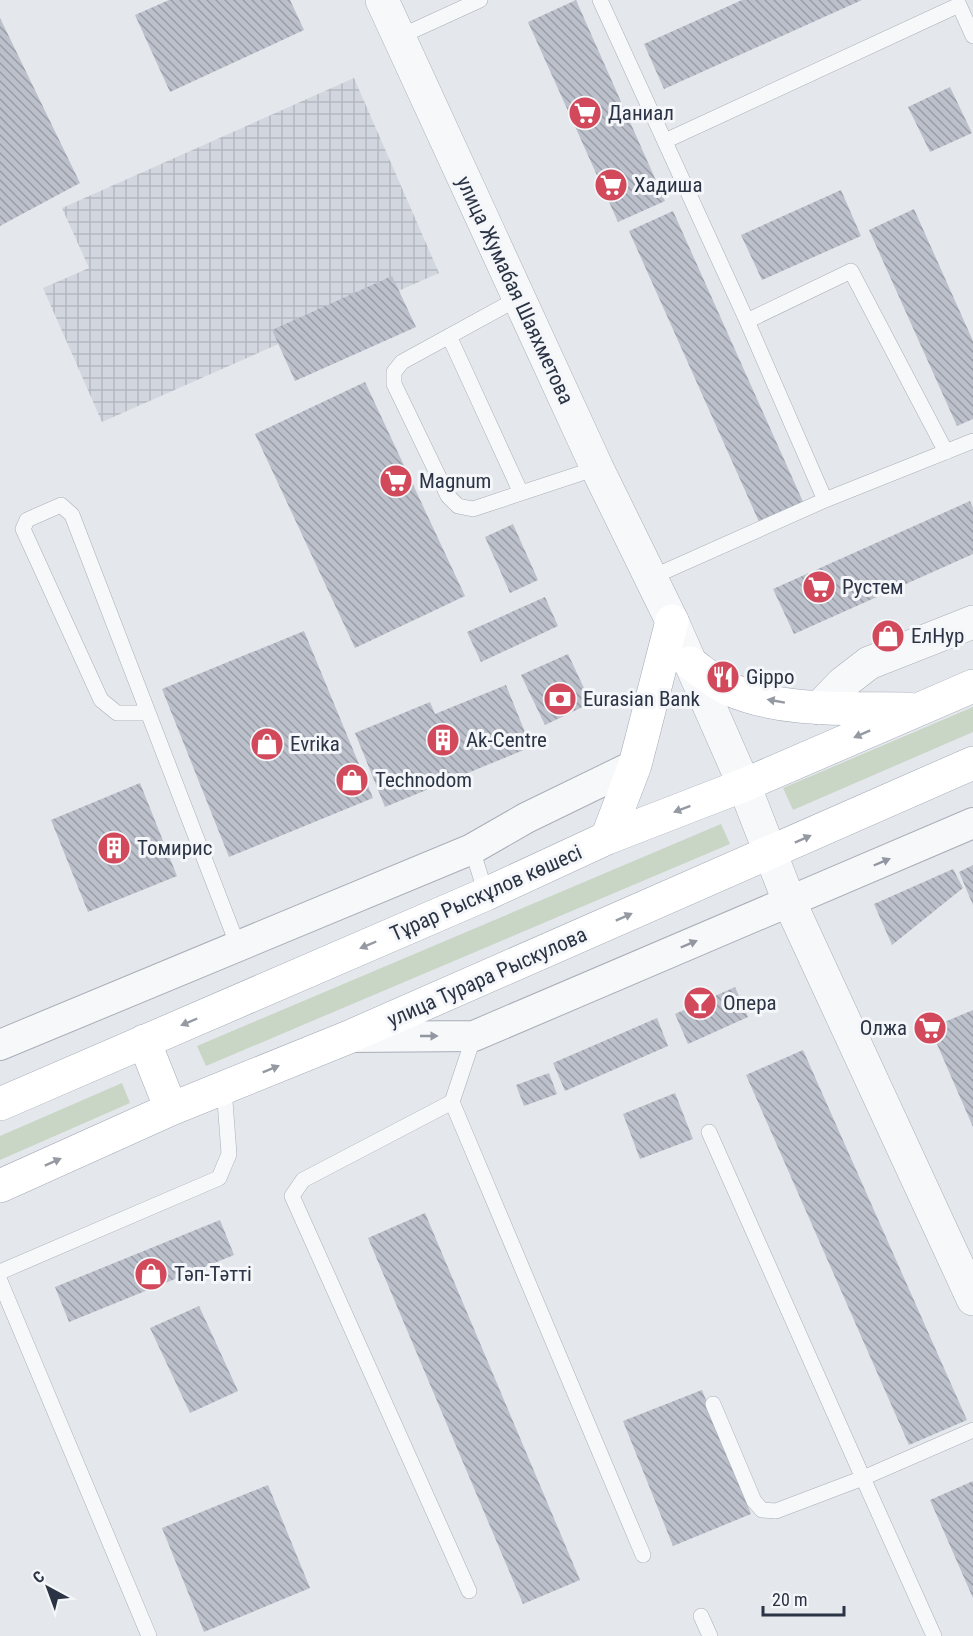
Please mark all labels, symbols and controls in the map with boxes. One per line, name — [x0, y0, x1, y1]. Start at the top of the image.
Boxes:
supermarket icon: Даниал — [567, 95, 603, 131]
place label: Даниал — [608, 101, 674, 125]
supermarket icon: Хадиша — [593, 167, 629, 203]
street label: улица Жумабая Шаяхметова — [452, 172, 578, 408]
place label: Хадиша — [634, 173, 702, 197]
supermarket icon: Magnum — [378, 463, 414, 499]
place label: Magnum — [419, 469, 491, 493]
supermarket icon: Рустем — [801, 569, 837, 605]
place label: Рустем — [842, 575, 904, 599]
shop icon: ЕлНур — [870, 618, 906, 654]
place label: ЕлНур — [911, 624, 964, 648]
restaurant icon: Gippo — [705, 659, 741, 695]
place label: Gippo — [746, 665, 794, 689]
bank icon: Eurasian Bank — [542, 681, 578, 717]
place label: Eurasian Bank — [583, 687, 701, 711]
one-way arrow — [767, 697, 786, 706]
building icon: Ak-Centre — [425, 722, 461, 758]
shop icon: Evrika — [249, 726, 285, 762]
place label: Ak-Centre — [466, 728, 547, 752]
one-way arrow — [852, 729, 870, 739]
place label: Evrika — [290, 732, 340, 756]
shop icon: Technodom — [334, 762, 370, 798]
place label: Technodom — [375, 768, 472, 792]
one-way arrow — [672, 804, 690, 814]
building icon: Томирис — [96, 830, 132, 866]
one-way arrow — [794, 834, 812, 844]
place label: Томирис — [137, 836, 212, 860]
street label: Тұрар Рыскұлов көшесі — [387, 840, 585, 946]
one-way arrow — [873, 857, 890, 866]
one-way arrow — [615, 912, 633, 921]
street label: улица Турара Рыскулова — [384, 922, 590, 1032]
one-way arrow — [680, 939, 698, 948]
one-way arrow — [359, 941, 377, 950]
bar icon: Опера — [682, 985, 718, 1021]
place label: Опера — [723, 991, 777, 1015]
supermarket icon: Олжа — [912, 1010, 948, 1046]
place label: Олжа — [860, 1016, 907, 1040]
one-way arrow — [179, 1017, 197, 1027]
one-way arrow — [419, 1031, 438, 1041]
one-way arrow — [262, 1064, 280, 1073]
one-way arrow — [45, 1157, 63, 1167]
shop icon: Тәп-Тәтті — [133, 1256, 169, 1292]
place label: Тәп-Тәтті — [174, 1262, 252, 1286]
north arrow — [18, 1558, 78, 1618]
text: С — [29, 1567, 48, 1587]
scale bar — [763, 1579, 844, 1617]
text: 20 m — [772, 1589, 807, 1610]

